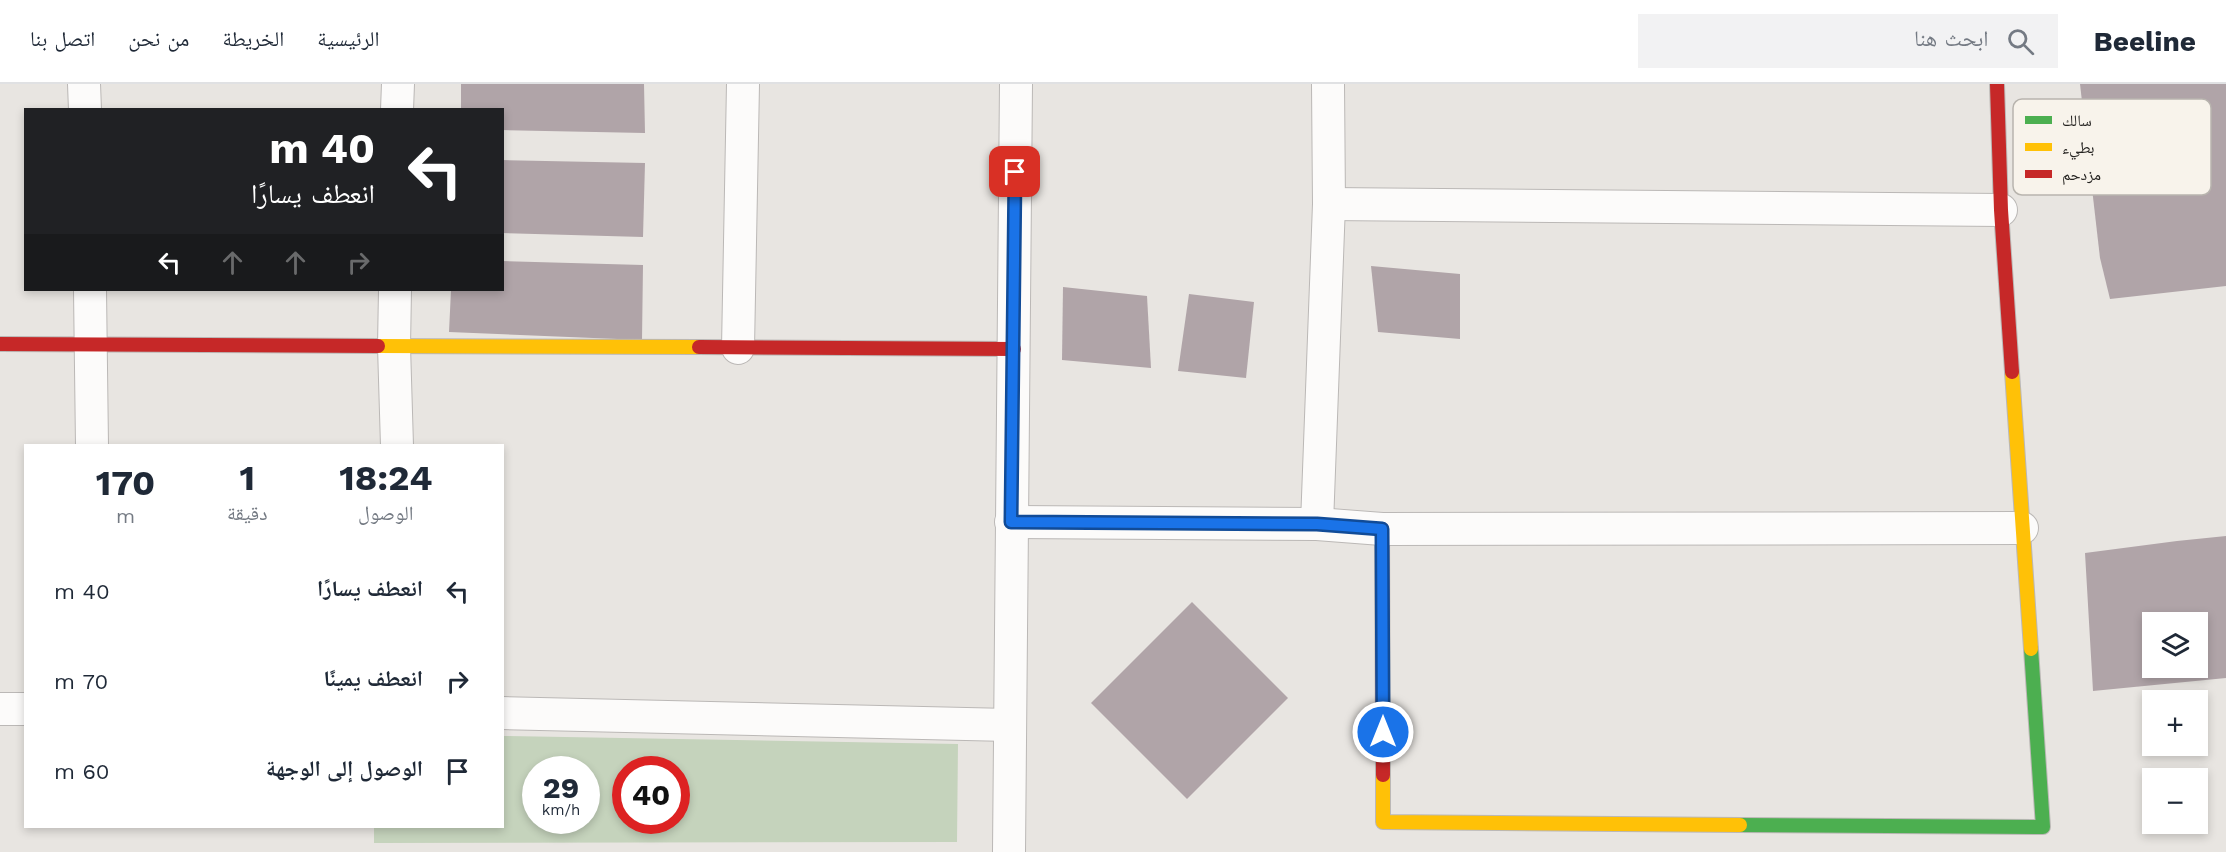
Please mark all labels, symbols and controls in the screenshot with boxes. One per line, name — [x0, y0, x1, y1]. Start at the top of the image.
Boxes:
search box — [1638, 14, 2058, 68]
icon: search — [2004, 25, 2037, 58]
text: Beeline — [2094, 25, 2196, 58]
text: اتصل بنا — [30, 26, 95, 51]
text: من نحن — [128, 26, 189, 51]
text: الخريطة — [222, 26, 284, 51]
text: الرئيسية — [317, 26, 380, 51]
text: ابحث هنا — [1914, 26, 1989, 51]
legend — [2013, 99, 2211, 195]
text: سالك — [2062, 111, 2092, 130]
text: 40 m — [269, 124, 375, 173]
icon: left — [396, 132, 474, 210]
text: بطيء — [2062, 138, 2094, 160]
pin — [989, 146, 1040, 197]
icon: arrive — [998, 155, 1031, 188]
text: مزدحم — [2062, 165, 2101, 185]
text: انعطف يسارًا — [251, 178, 375, 210]
icon: left — [153, 246, 186, 279]
icon: ahead — [216, 246, 249, 279]
icon: ahead — [279, 246, 312, 279]
icon: right — [342, 246, 375, 279]
text: 1 — [239, 457, 255, 499]
text: 18:24 — [339, 457, 432, 499]
text: 170 — [96, 462, 155, 504]
text: دقيقة — [227, 501, 268, 525]
text: الوصول — [358, 501, 413, 525]
text: m — [116, 504, 135, 528]
icon: left — [441, 575, 474, 608]
text: انعطف يسارًا — [317, 576, 423, 601]
text: 40 m — [54, 579, 110, 604]
map controls — [2142, 612, 2208, 834]
button: layers — [2142, 612, 2208, 678]
icon: right — [441, 665, 474, 698]
text: انعطف يمينًا — [323, 666, 423, 691]
text: 70 m — [54, 669, 108, 694]
button: + — [2142, 690, 2208, 756]
position arrow — [1351, 700, 1415, 764]
icon: arrive — [441, 755, 474, 788]
text: الوصول إلى الوجهة — [266, 756, 423, 781]
speed limit sign: 40 — [612, 756, 690, 834]
text: 60 m — [54, 759, 110, 784]
button: − — [2142, 768, 2208, 834]
text: 29 — [543, 770, 579, 805]
text: km/h — [542, 801, 580, 819]

